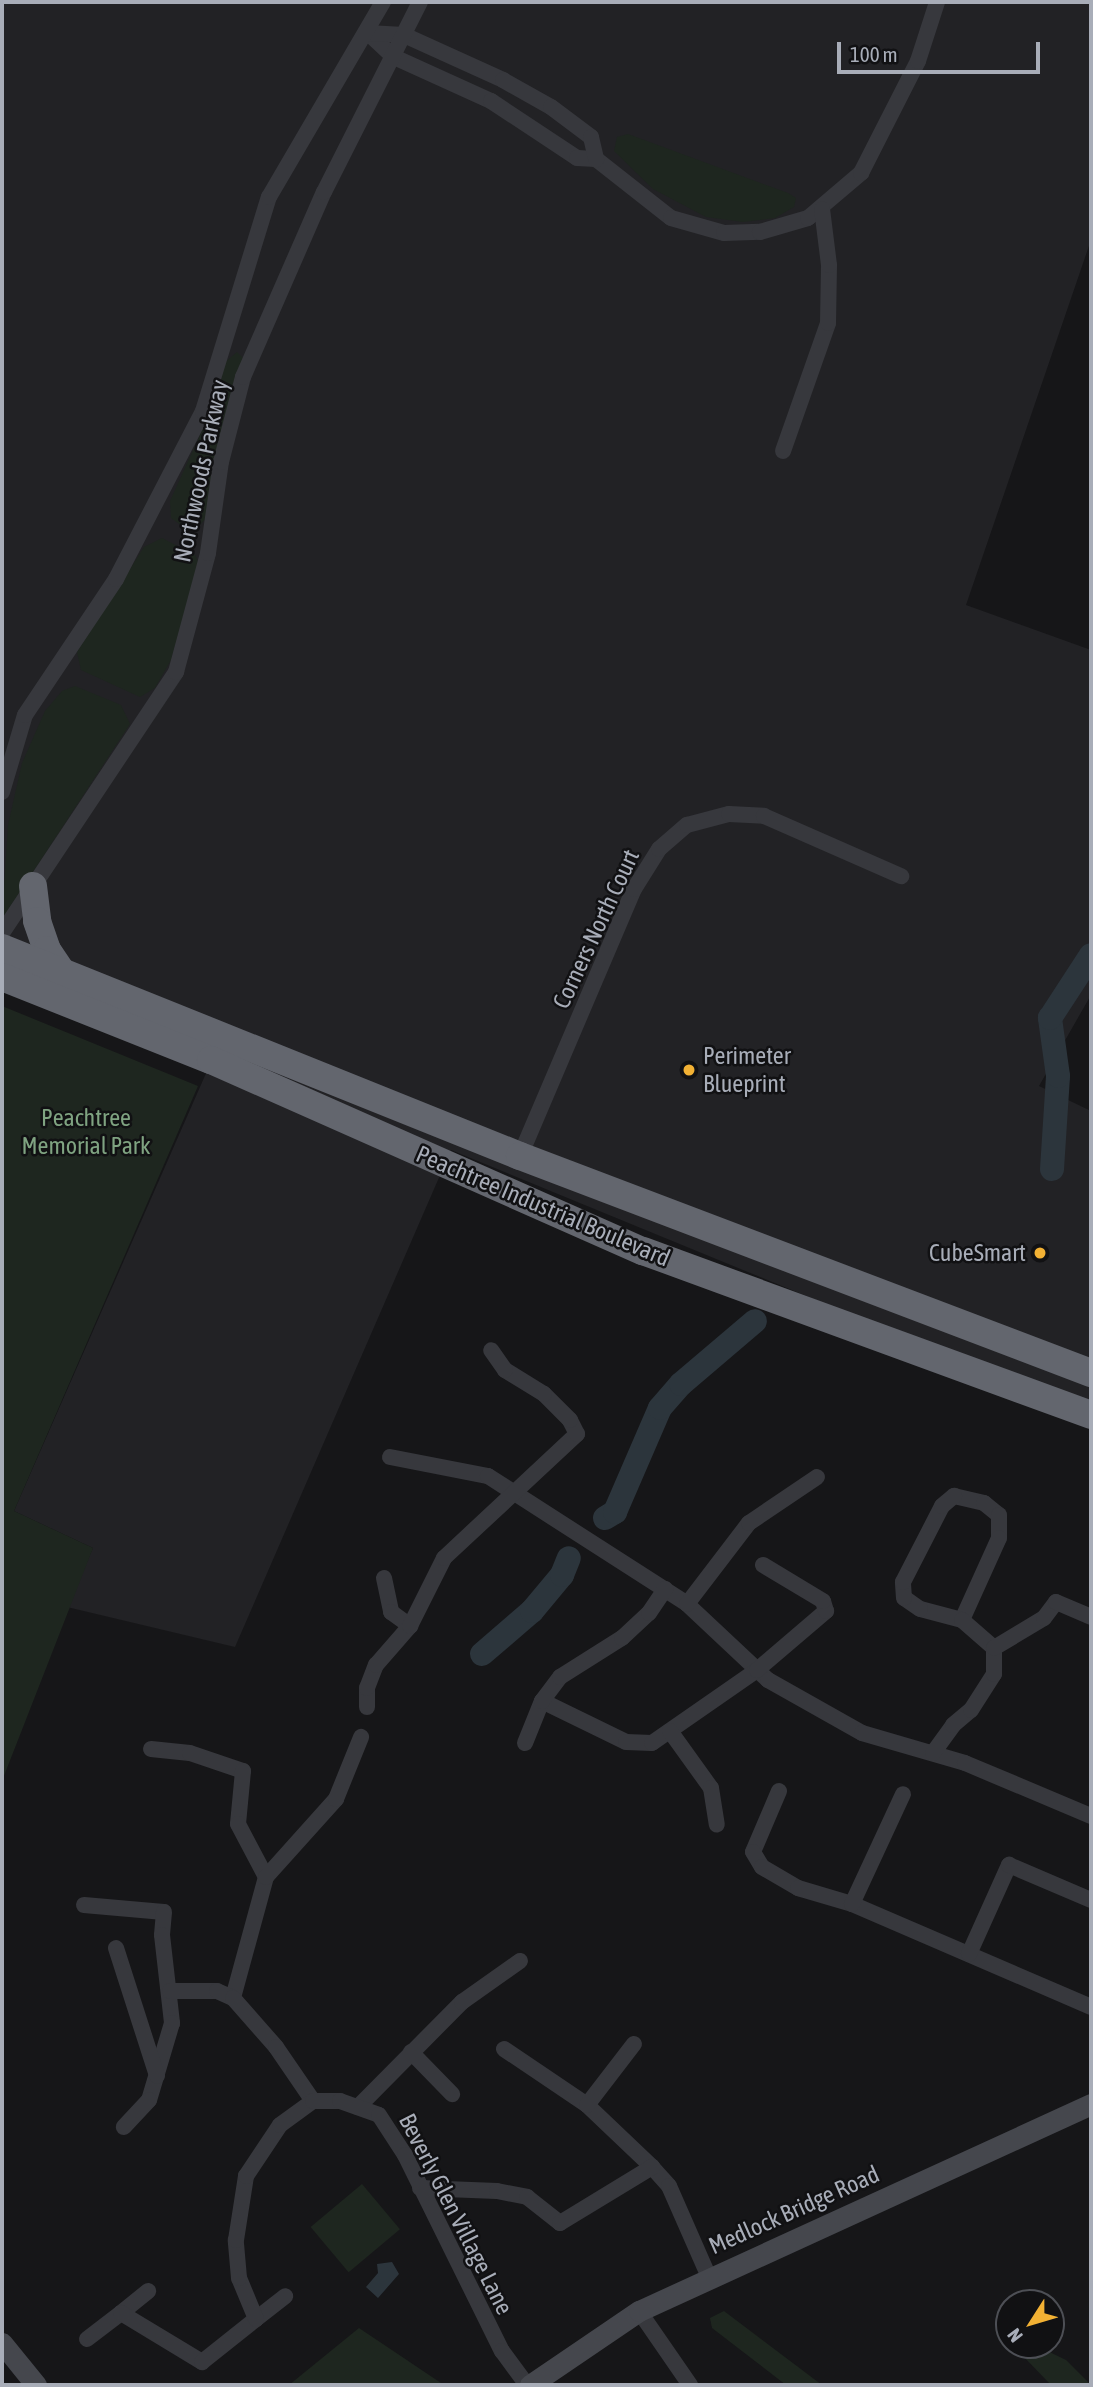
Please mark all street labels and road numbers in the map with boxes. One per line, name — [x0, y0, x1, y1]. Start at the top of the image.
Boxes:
street label: Northwoods Parkway — [168, 377, 234, 565]
street label: Corners North Court — [547, 845, 645, 1013]
street label: Peachtree Industrial Boulevard — [412, 1139, 674, 1273]
street label: Beverly Glen Village Lane — [393, 2109, 519, 2319]
street label: Medlock Bridge Road — [704, 2160, 884, 2260]

